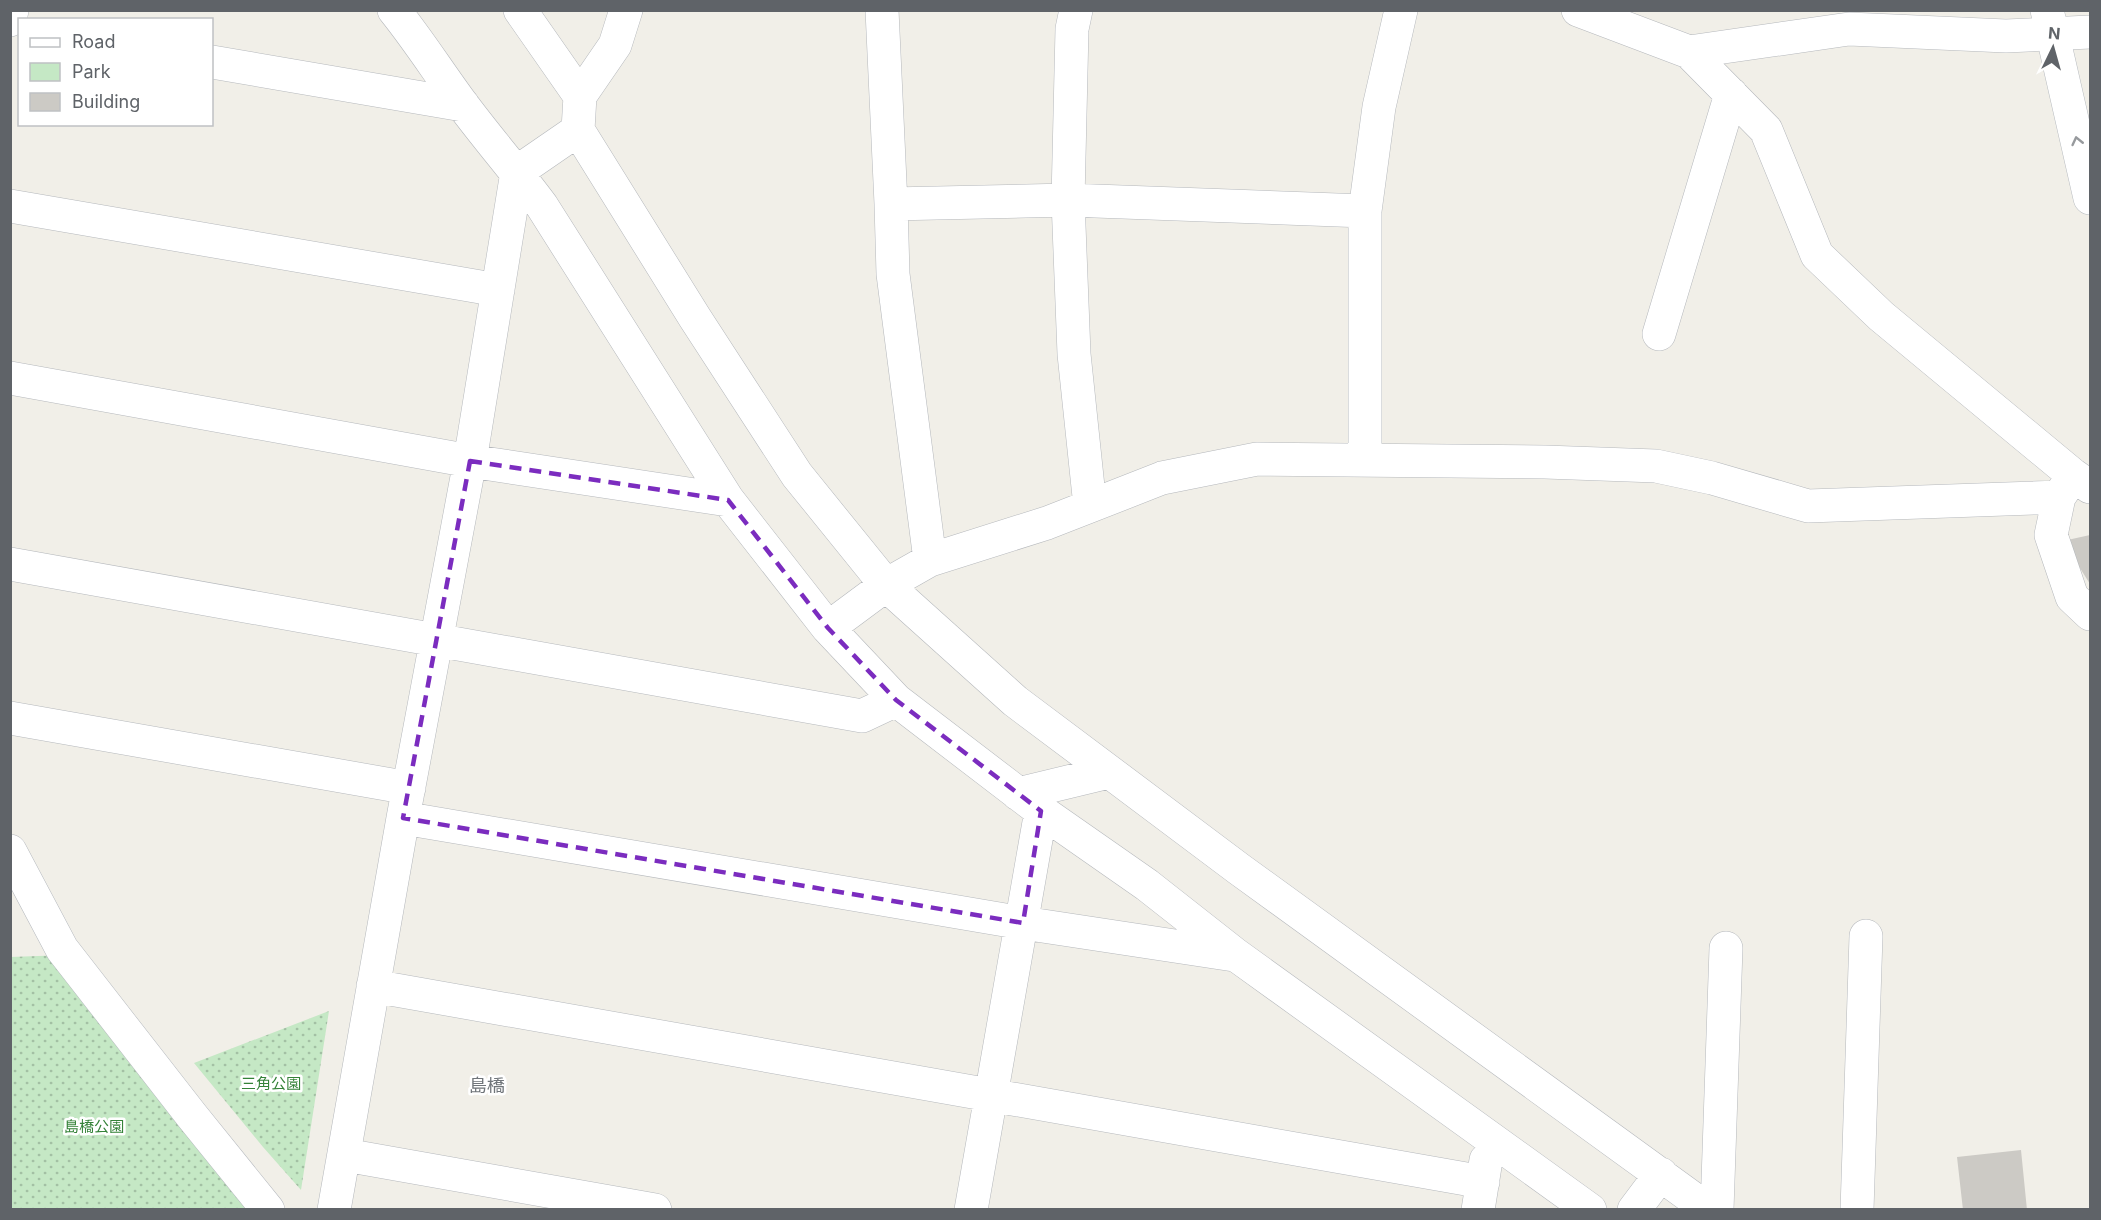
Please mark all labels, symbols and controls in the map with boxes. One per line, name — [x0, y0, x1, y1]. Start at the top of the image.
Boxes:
legend — [18, 18, 213, 126]
north arrow — [2023, 18, 2083, 78]
text: N — [2047, 23, 2061, 44]
text: Road — [72, 31, 115, 52]
text: Park — [72, 61, 111, 82]
text: Building — [72, 91, 140, 112]
one-way arrow — [2072, 137, 2085, 147]
park label: 三角公園 — [241, 1074, 301, 1093]
district label: 島橋 — [469, 1075, 505, 1096]
park label: 島橋公園 — [64, 1117, 124, 1136]

